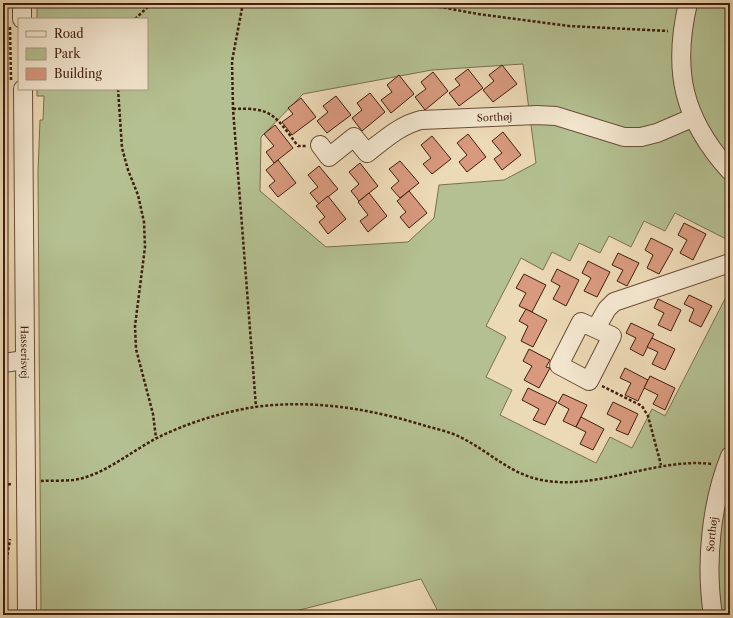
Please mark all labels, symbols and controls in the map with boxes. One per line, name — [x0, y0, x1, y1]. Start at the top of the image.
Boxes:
legend — [18, 18, 148, 90]
text: Road — [54, 26, 84, 41]
text: Park — [54, 46, 81, 61]
text: Building — [54, 66, 102, 81]
street label: Sorthøj — [477, 110, 513, 125]
street label: Hasserisvej — [18, 325, 31, 379]
street label: Sorthøj — [704, 516, 721, 552]

